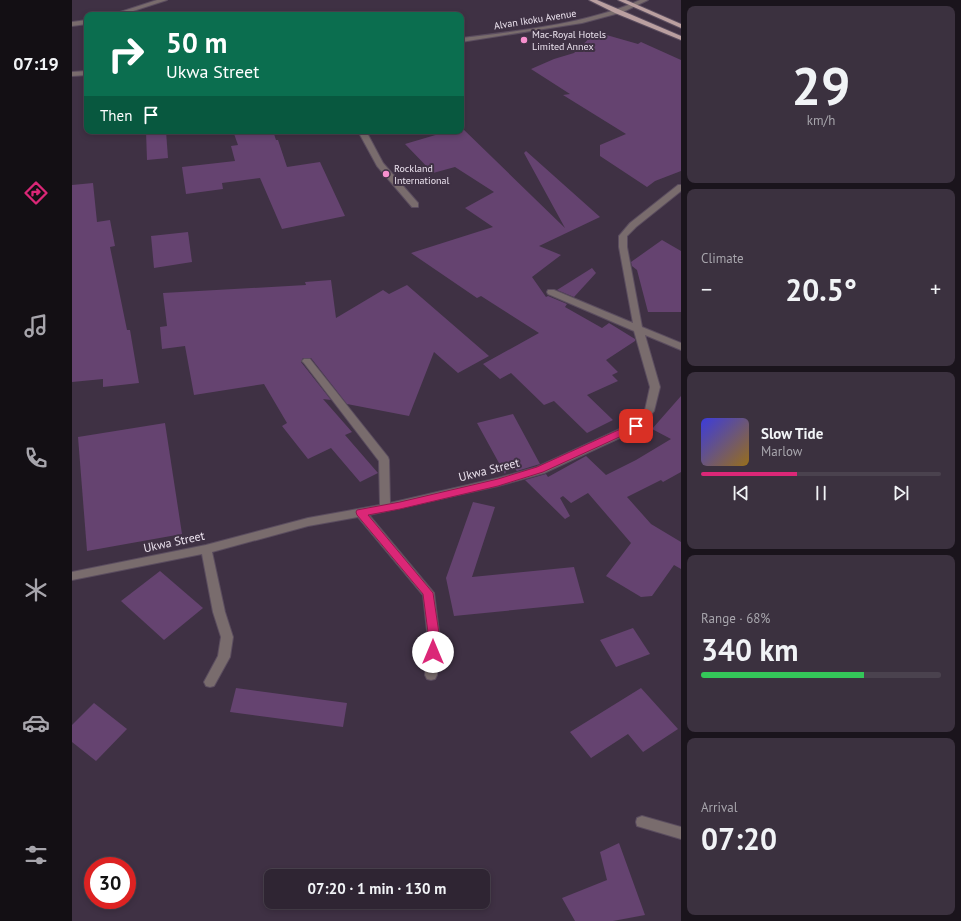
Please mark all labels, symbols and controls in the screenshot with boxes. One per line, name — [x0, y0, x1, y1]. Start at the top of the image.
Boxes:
street label: Alvan Ikoku Avenue — [493, 7, 577, 32]
text: 50 m — [166, 24, 227, 61]
icon: right — [100, 28, 152, 80]
place label: Mac-Royal Hotels Limited Annex — [532, 28, 606, 53]
marker: Mac-Royal Hotels Limited Annex — [519, 35, 529, 45]
text: 07:19 — [13, 52, 59, 75]
text: 29 — [792, 52, 850, 119]
text: Ukwa Street — [166, 60, 259, 83]
icon: arrive — [140, 104, 162, 126]
text: Then — [100, 106, 132, 125]
text: km/h — [807, 112, 835, 129]
place label: Rockland International — [394, 162, 449, 187]
marker: Rockland International — [381, 169, 391, 179]
icon: directions — [22, 179, 50, 207]
text: Climate — [701, 250, 744, 267]
text: 20.5° — [785, 270, 857, 309]
text: − — [701, 275, 712, 303]
text: + — [930, 275, 941, 303]
icon: music — [22, 312, 50, 340]
pin — [619, 409, 653, 443]
icon: arrive — [625, 415, 647, 437]
text: Slow Tide — [761, 424, 823, 443]
text: Marlow — [761, 443, 802, 460]
icon: phone — [22, 444, 50, 472]
street label: Ukwa Street — [457, 455, 521, 484]
icon: previous — [730, 482, 752, 504]
icon: pause — [810, 482, 832, 504]
icon: next — [890, 482, 912, 504]
street label: Ukwa Street — [142, 528, 206, 555]
icon: climate — [22, 576, 50, 604]
text: Range · 68% — [701, 610, 770, 627]
text: 340 km — [701, 630, 799, 669]
position arrow — [412, 631, 454, 673]
icon: car — [22, 709, 50, 737]
text: Arrival — [701, 799, 737, 816]
text: 07:20 — [701, 819, 777, 858]
icon: filters — [22, 841, 50, 869]
speed limit sign: 30 — [84, 857, 136, 909]
text: 07:20 · 1 min · 130 m — [308, 879, 446, 898]

